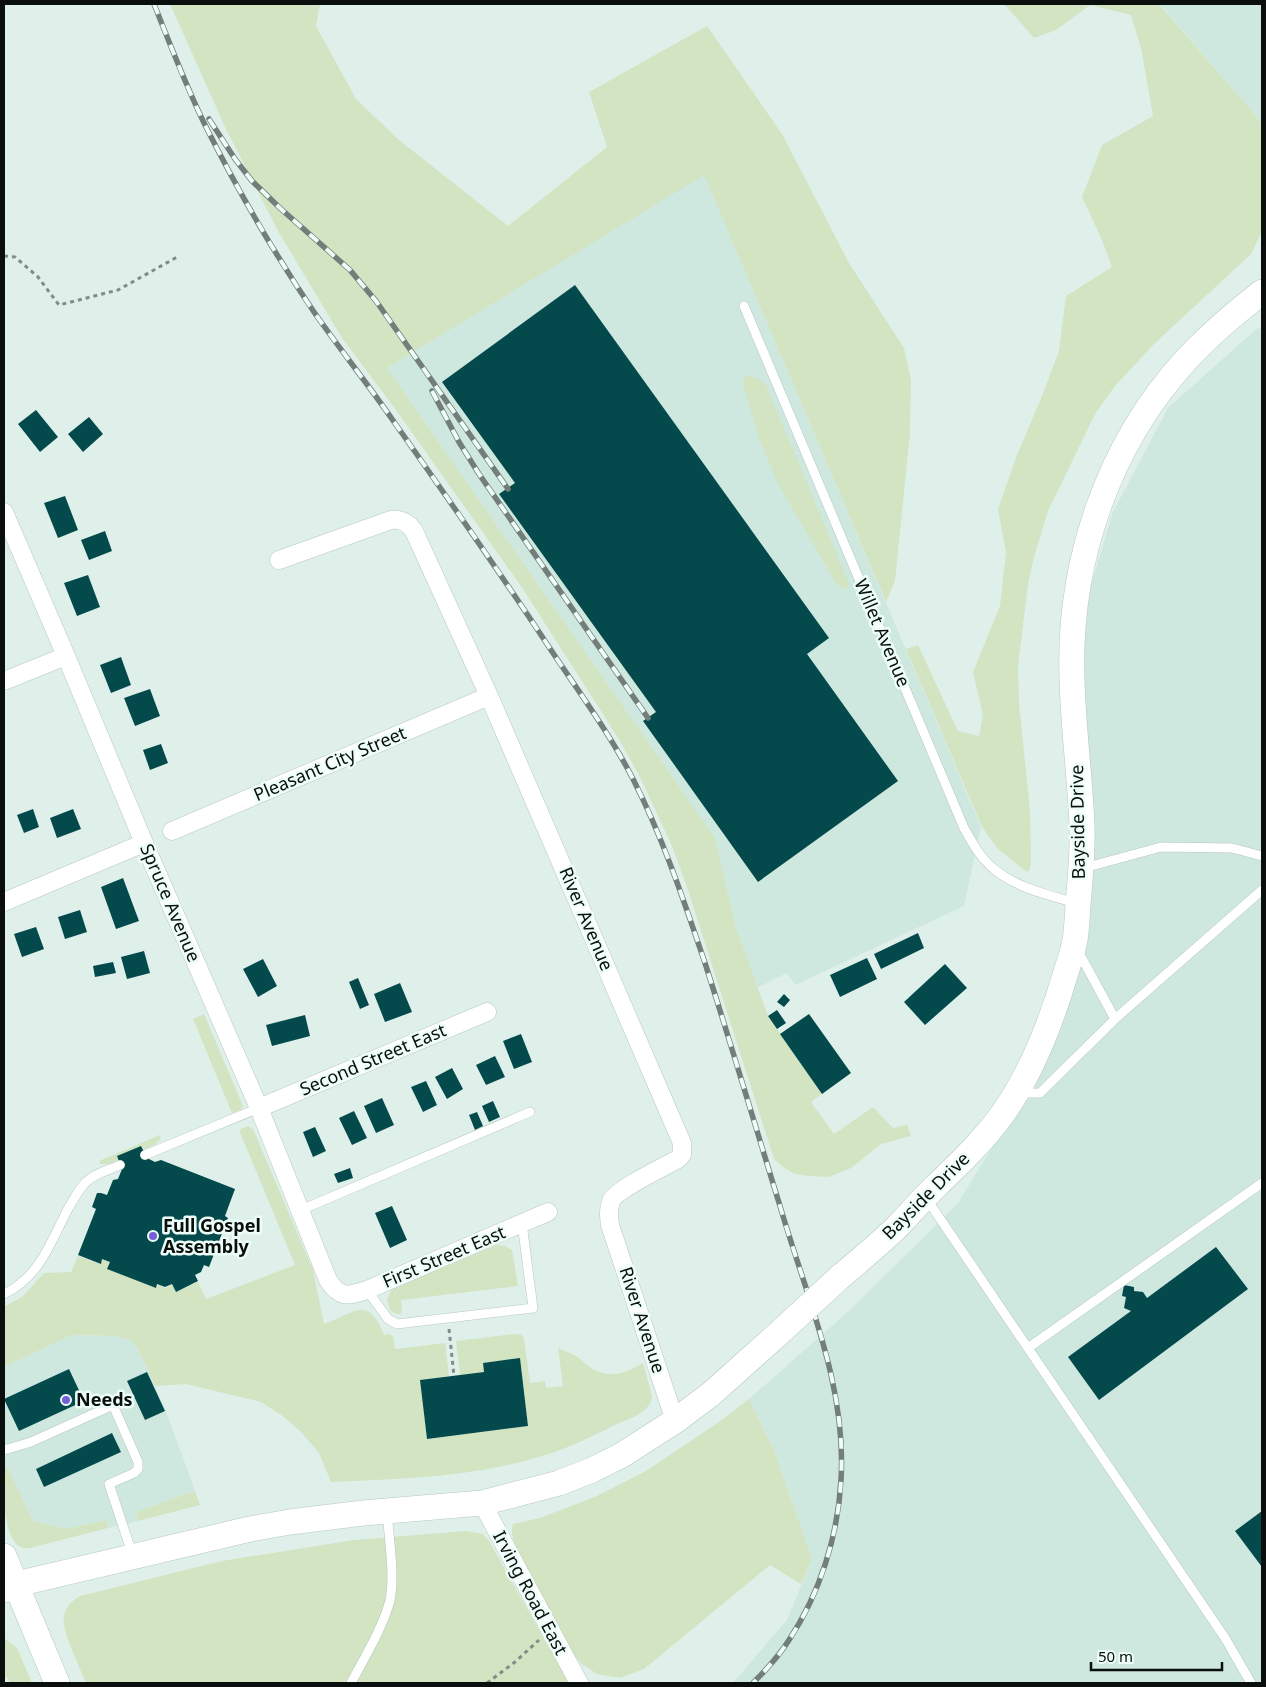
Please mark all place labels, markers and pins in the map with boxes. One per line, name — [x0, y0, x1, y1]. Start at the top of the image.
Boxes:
place label: Full Gospel Assembly — [163, 1213, 261, 1258]
marker: Full Gospel Assembly — [147, 1230, 159, 1242]
place label: Needs — [76, 1387, 133, 1411]
marker: Needs — [60, 1394, 72, 1406]

